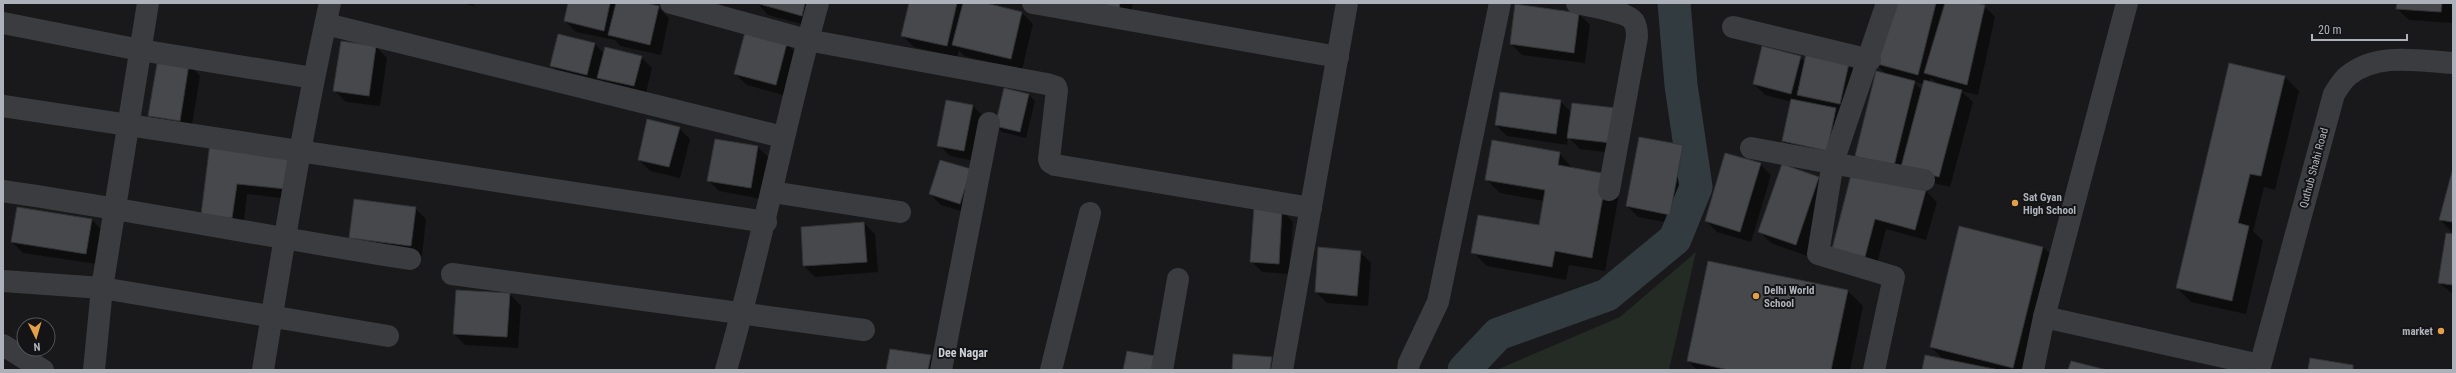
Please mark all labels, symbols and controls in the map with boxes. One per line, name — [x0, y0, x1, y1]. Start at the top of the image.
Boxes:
scale bar — [2312, 16, 2407, 42]
text: 20 m — [2318, 23, 2342, 37]
street label: Quthub Shahi Road — [2297, 126, 2331, 210]
place label: Sat Gyan High School — [2023, 191, 2076, 217]
marker: Sat Gyan High School — [2010, 198, 2020, 208]
place label: Delhi World School — [1764, 284, 1814, 310]
marker: Delhi World School — [1751, 291, 1761, 301]
north arrow — [16, 317, 56, 357]
place label: market — [2402, 325, 2434, 338]
marker: market — [2436, 326, 2446, 336]
text: N — [33, 340, 41, 353]
district label: Dee Nagar — [938, 346, 988, 360]

